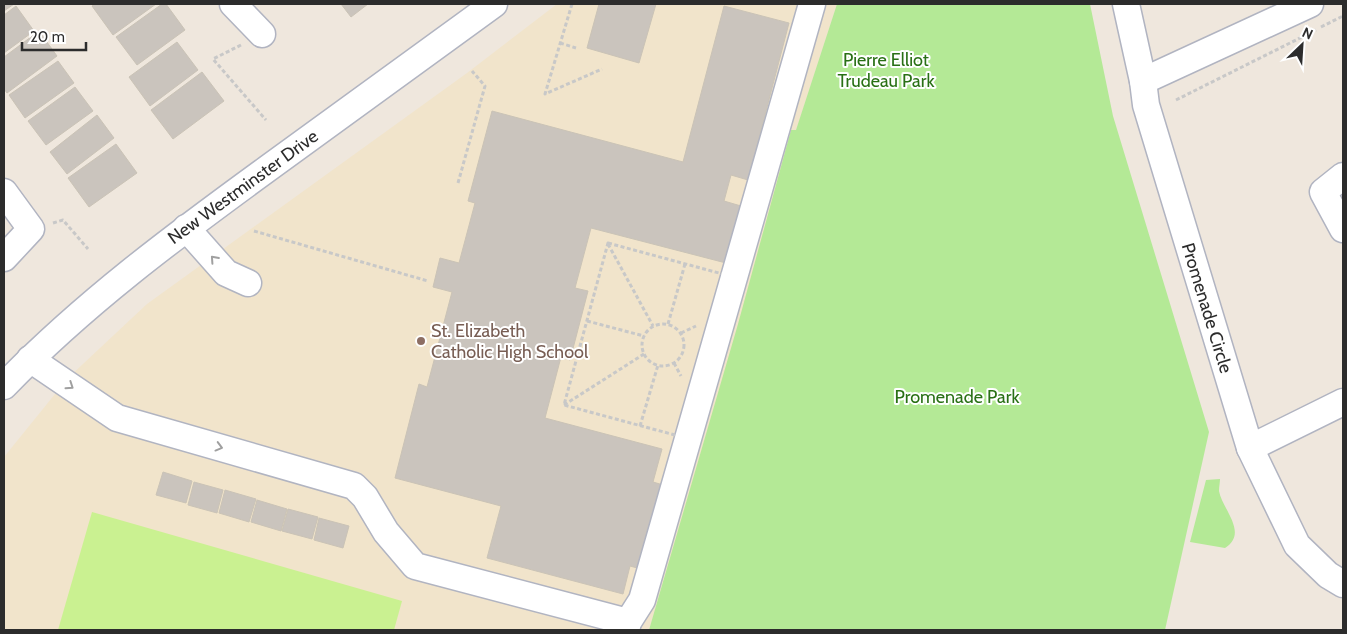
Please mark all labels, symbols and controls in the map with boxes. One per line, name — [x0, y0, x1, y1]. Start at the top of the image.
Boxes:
scale bar — [22, 20, 86, 52]
north arrow — [1277, 20, 1327, 70]
text: N — [1299, 23, 1316, 43]
text: 20 m — [30, 28, 65, 46]
park label: Pierre Elliot Trudeau Park — [838, 49, 935, 92]
street label: New Westminster Drive — [164, 125, 322, 249]
street label: Promenade Circle — [1177, 240, 1237, 376]
one-way arrow — [211, 256, 220, 265]
place label: St. Elizabeth Catholic High School — [431, 320, 589, 363]
marker: St. Elizabeth Catholic High School — [415, 335, 427, 347]
one-way arrow — [65, 380, 74, 390]
park label: Promenade Park — [895, 386, 1020, 408]
one-way arrow — [214, 442, 222, 452]

